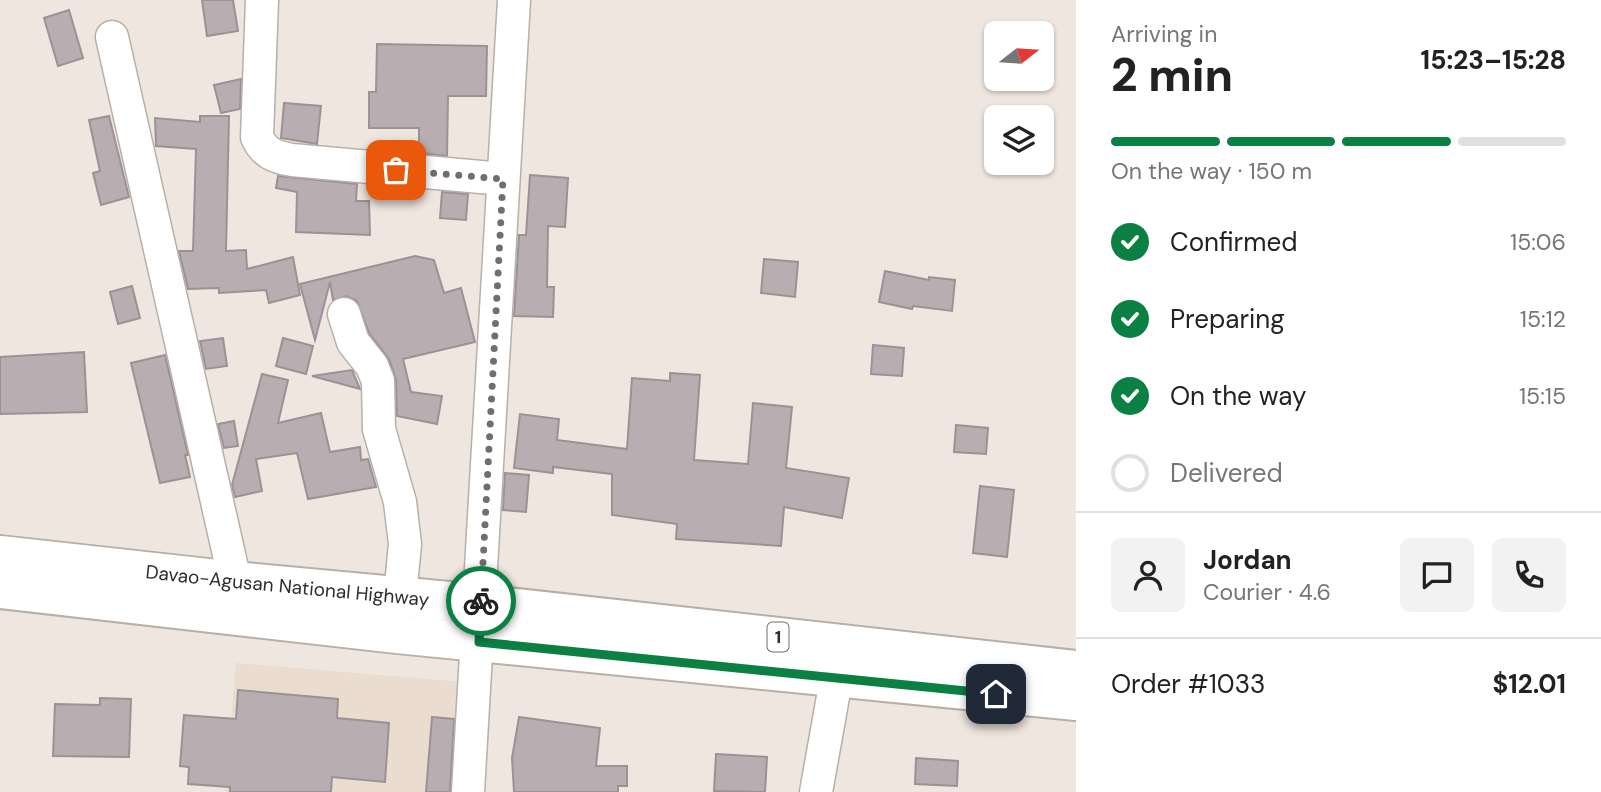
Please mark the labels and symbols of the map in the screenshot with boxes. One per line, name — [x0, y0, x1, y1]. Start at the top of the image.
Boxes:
north arrow — [984, 21, 1054, 91]
pin — [366, 140, 426, 200]
street label: Davao-Agusan National Highway — [144, 559, 431, 612]
courier — [446, 566, 516, 636]
road number: 1 — [768, 622, 788, 652]
pin — [966, 664, 1026, 724]

